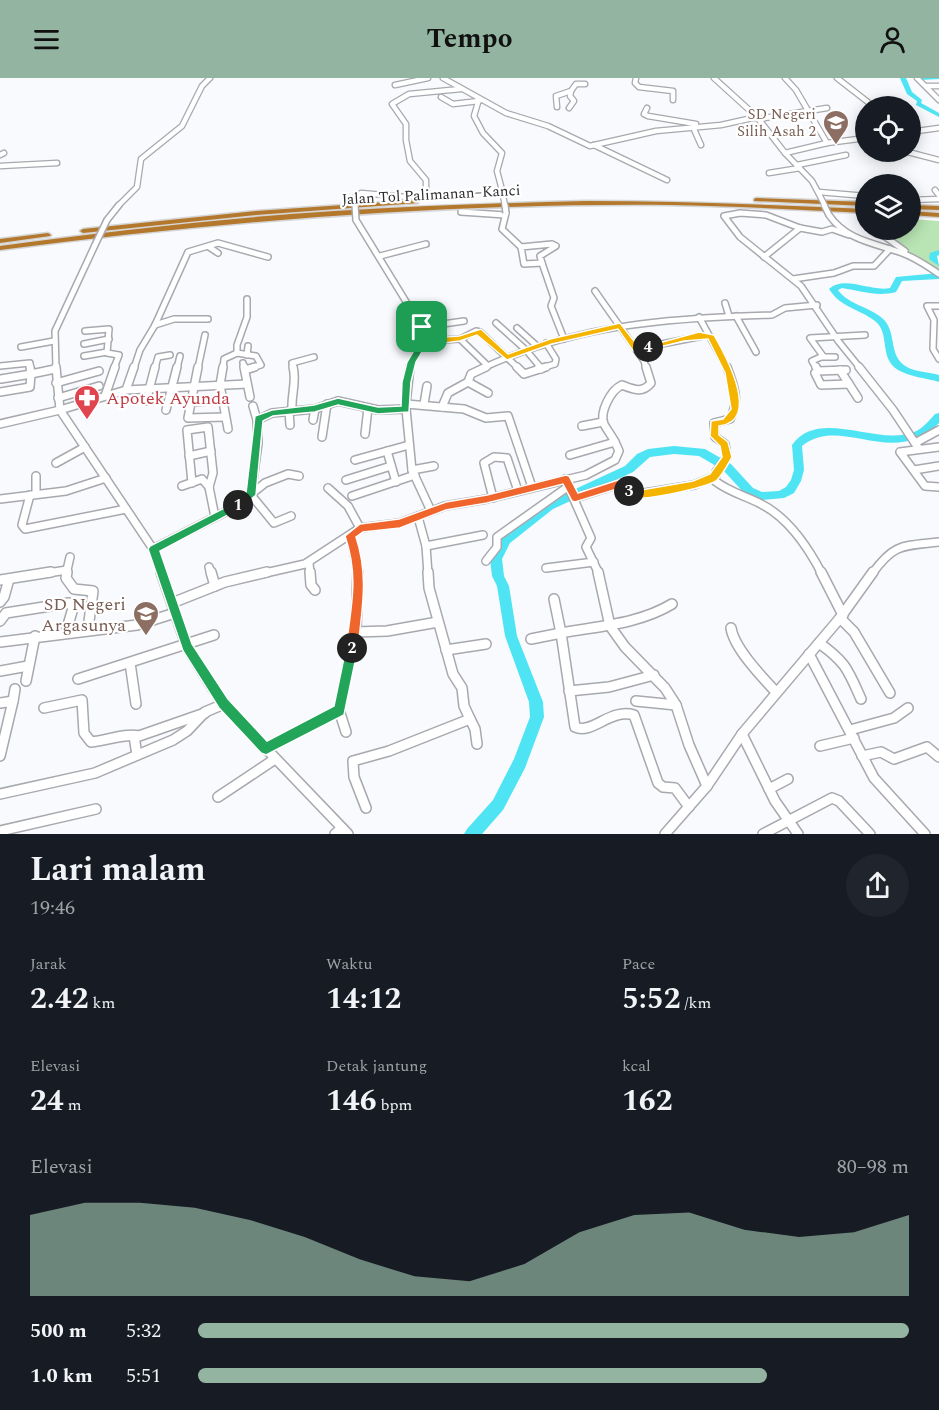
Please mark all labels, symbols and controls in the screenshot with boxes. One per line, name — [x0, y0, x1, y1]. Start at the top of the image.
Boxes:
text: Tempo — [426, 18, 513, 60]
icon: menu — [30, 23, 63, 56]
icon: person — [876, 23, 909, 56]
map controls — [855, 96, 921, 240]
button: locate — [855, 96, 921, 162]
place label: SD Negeri Silih Asah 2 — [737, 103, 816, 143]
school or university icon: SD Negeri Silih Asah 2 — [821, 108, 851, 146]
button: layers — [855, 174, 921, 240]
street label: Jalan Tol Palimanan–Kanci — [341, 179, 521, 211]
pin — [396, 301, 447, 352]
icon: arrive — [405, 310, 438, 343]
pin: 4 — [633, 332, 663, 362]
text: 4 — [644, 335, 652, 359]
pharmacy icon: Apotek Ayunda — [72, 383, 102, 421]
place label: Apotek Ayunda — [106, 385, 230, 412]
pin: 3 — [614, 476, 644, 506]
text: 3 — [625, 479, 633, 503]
pin: 1 — [223, 490, 253, 520]
text: 1 — [234, 493, 242, 517]
place label: SD Negeri Argasunya — [41, 591, 126, 639]
school or university icon: SD Negeri Argasunya — [131, 599, 161, 637]
pin: 2 — [337, 633, 367, 663]
text: 2 — [348, 636, 356, 660]
text: Lari malam — [30, 845, 206, 895]
button: share — [846, 854, 909, 917]
text: 19:46 — [30, 893, 75, 923]
text: Jarak — [30, 952, 67, 976]
text: Waktu — [326, 952, 372, 976]
text: Pace — [622, 952, 655, 976]
text: 2.42 — [30, 976, 89, 1022]
text: 14:12 — [326, 976, 401, 1022]
text: 5:52 — [622, 976, 681, 1022]
text: km — [89, 991, 115, 1015]
text: /km — [681, 991, 711, 1015]
text: Elevasi — [30, 1054, 80, 1078]
text: Detak jantung — [326, 1054, 427, 1078]
text: kcal — [622, 1054, 651, 1078]
text: 24 — [30, 1078, 64, 1124]
text: 146 — [326, 1078, 377, 1124]
text: 162 — [622, 1078, 673, 1124]
text: m — [64, 1093, 81, 1117]
text: bpm — [377, 1093, 412, 1117]
text: Elevasi — [30, 1152, 93, 1182]
text: 80–98 m — [837, 1152, 909, 1182]
text: 500 m — [30, 1316, 87, 1346]
text: 5:32 — [126, 1316, 161, 1346]
text: 1.0 km — [30, 1361, 93, 1391]
text: 5:51 — [126, 1361, 161, 1391]

